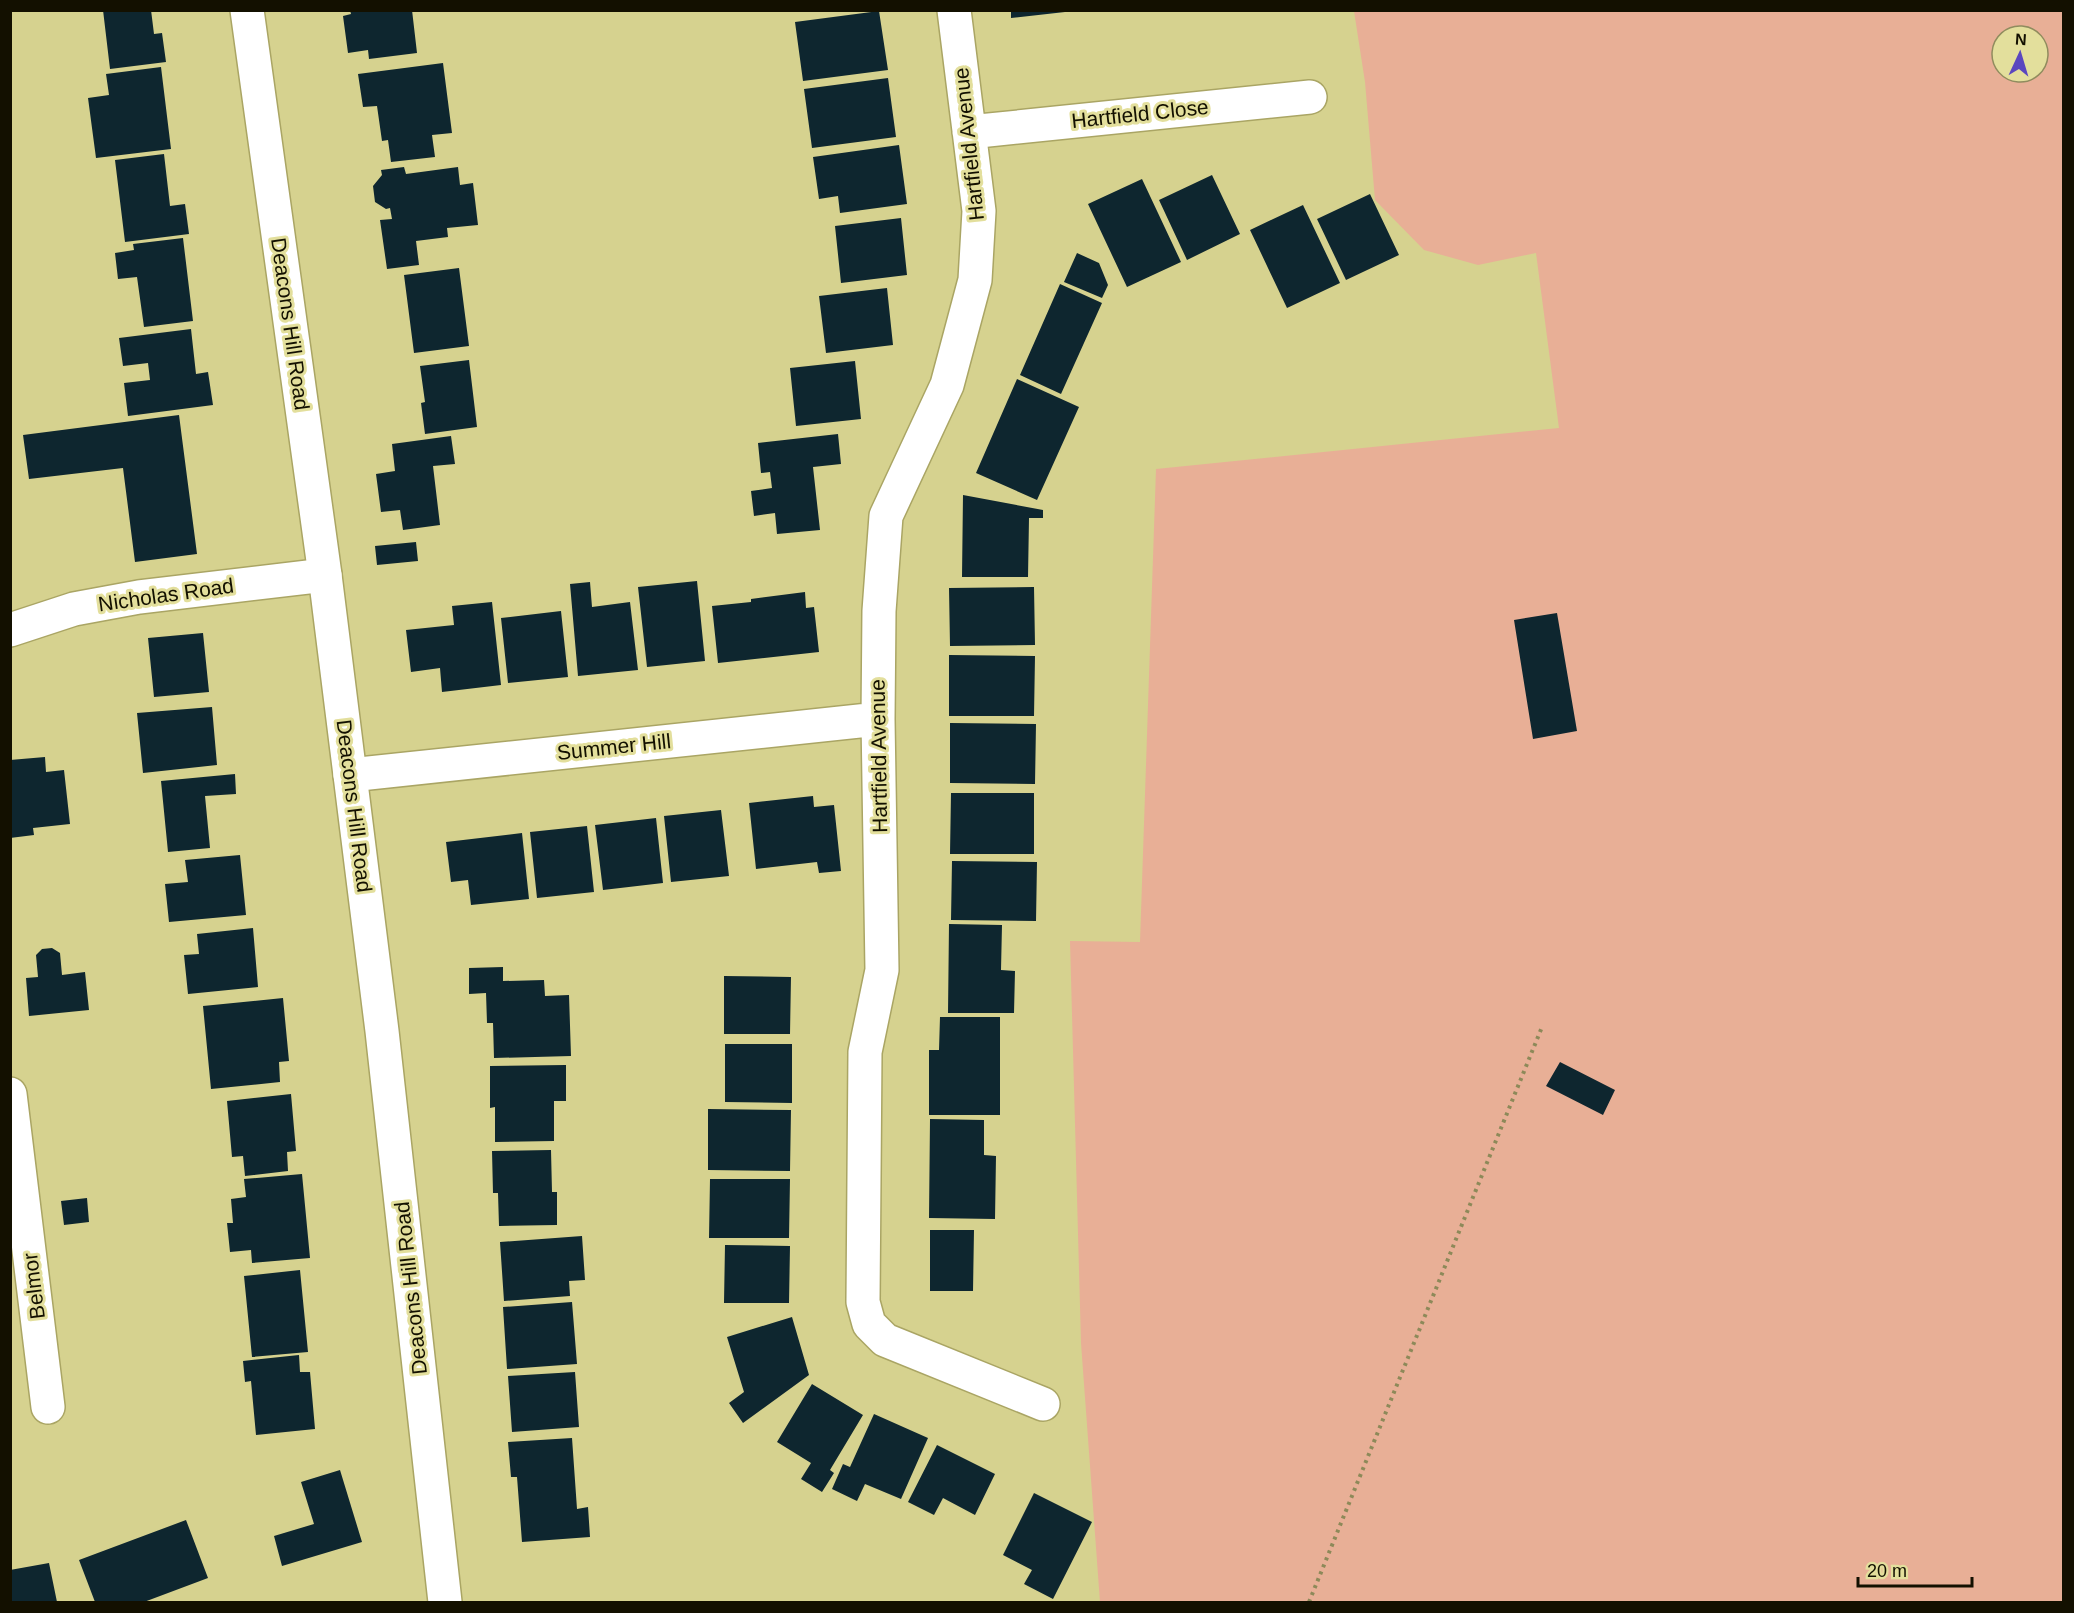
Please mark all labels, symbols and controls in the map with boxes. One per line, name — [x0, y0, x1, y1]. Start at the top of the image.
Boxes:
north arrow — [1990, 24, 2050, 84]
text: N — [2015, 31, 2027, 48]
street label: Hartfield Avenue — [949, 66, 988, 222]
street label: Hartfield Close — [1070, 95, 1210, 132]
street label: Deacons Hill Road — [267, 236, 314, 412]
street label: Nicholas Road — [97, 574, 235, 615]
street label: Hartfield Avenue — [866, 679, 891, 833]
street label: Deacons Hill Road — [332, 718, 377, 894]
street label: Summer Hill — [556, 729, 672, 764]
street label: Deacons Hill Road — [390, 1200, 431, 1376]
street label: Belmor — [18, 1252, 49, 1320]
scale bar — [1858, 1550, 1972, 1588]
text: 20 m — [1867, 1561, 1907, 1581]

